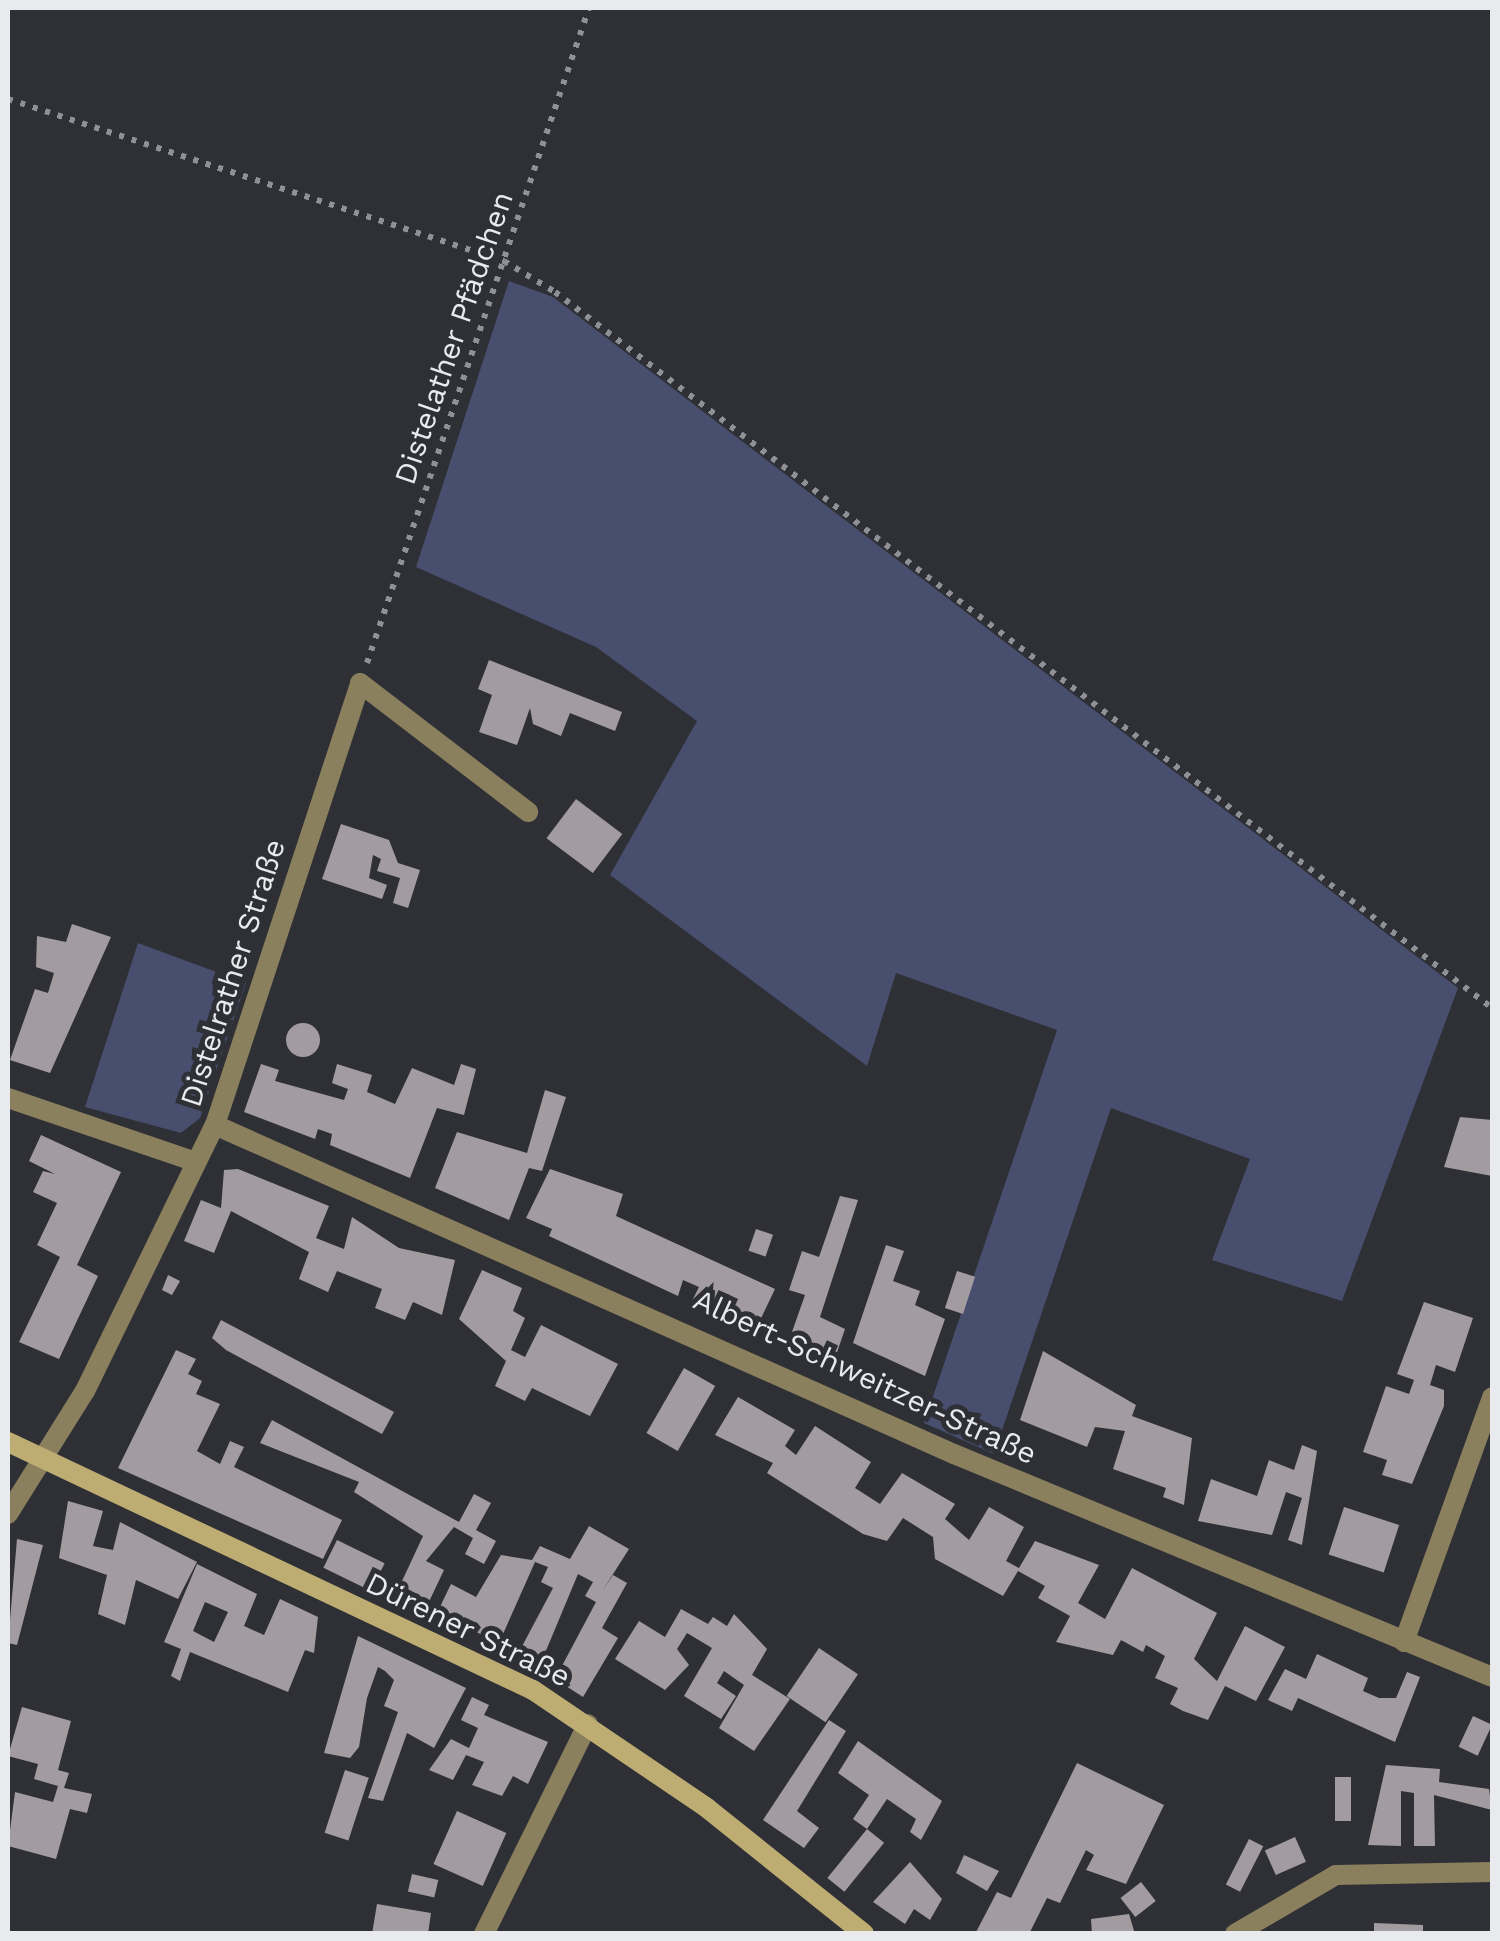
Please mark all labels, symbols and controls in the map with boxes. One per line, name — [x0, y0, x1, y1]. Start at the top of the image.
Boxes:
street label: Distelather Pfädchen — [387, 187, 521, 489]
street label: Distelrather Straße — [173, 834, 293, 1112]
street label: Albert-Schweitzer-Straße — [688, 1282, 1042, 1472]
street label: Dürener Straße — [359, 1565, 577, 1695]

